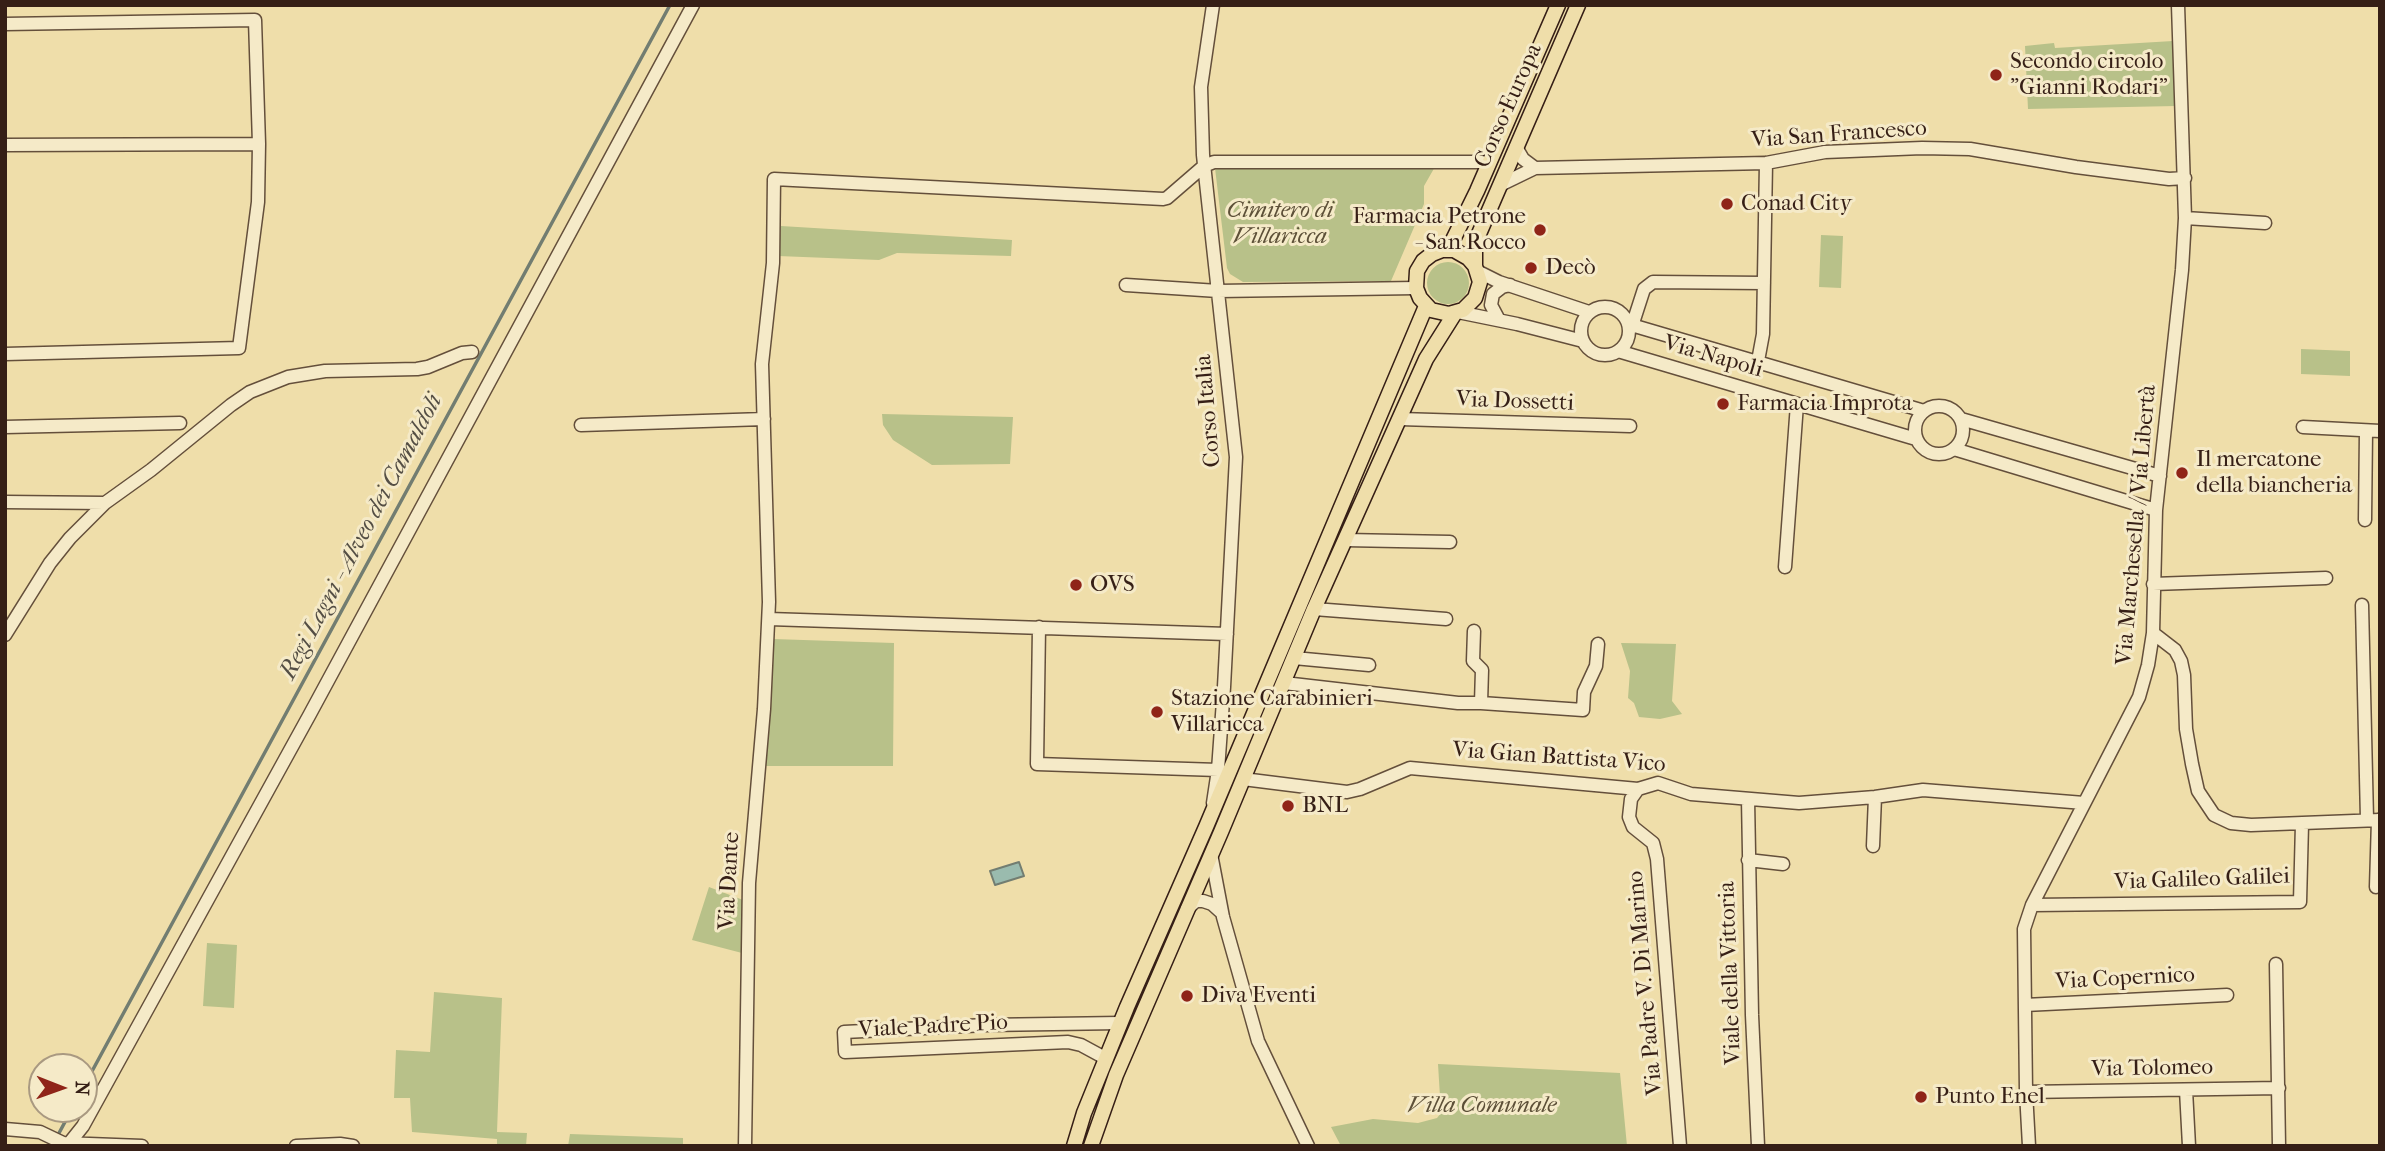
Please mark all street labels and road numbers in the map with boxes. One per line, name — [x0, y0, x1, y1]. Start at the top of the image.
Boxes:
street label: Corso Europa — [1469, 39, 1549, 173]
street label: Via San Francesco — [1750, 115, 1928, 155]
street label: Via Napoli — [1660, 330, 1766, 384]
street label: Corso Italia — [1190, 353, 1228, 469]
street label: Via Marchesella / Via Libertà — [2111, 384, 2163, 666]
street label: Via Dossetti — [1456, 386, 1574, 418]
street label: Via Gian Battista Vico — [1451, 737, 1667, 779]
street label: Via Dante — [714, 831, 746, 931]
street label: Via Galileo Galilei — [2114, 863, 2290, 897]
street label: Via Padre V. Di Marino — [1622, 870, 1670, 1096]
street label: Viale della Vittoria — [1714, 881, 1748, 1065]
street label: Via Copernico — [2054, 962, 2196, 996]
street label: Viale Padre Pio — [858, 1009, 1008, 1045]
street label: Via Tolomeo — [2091, 1054, 2213, 1084]

